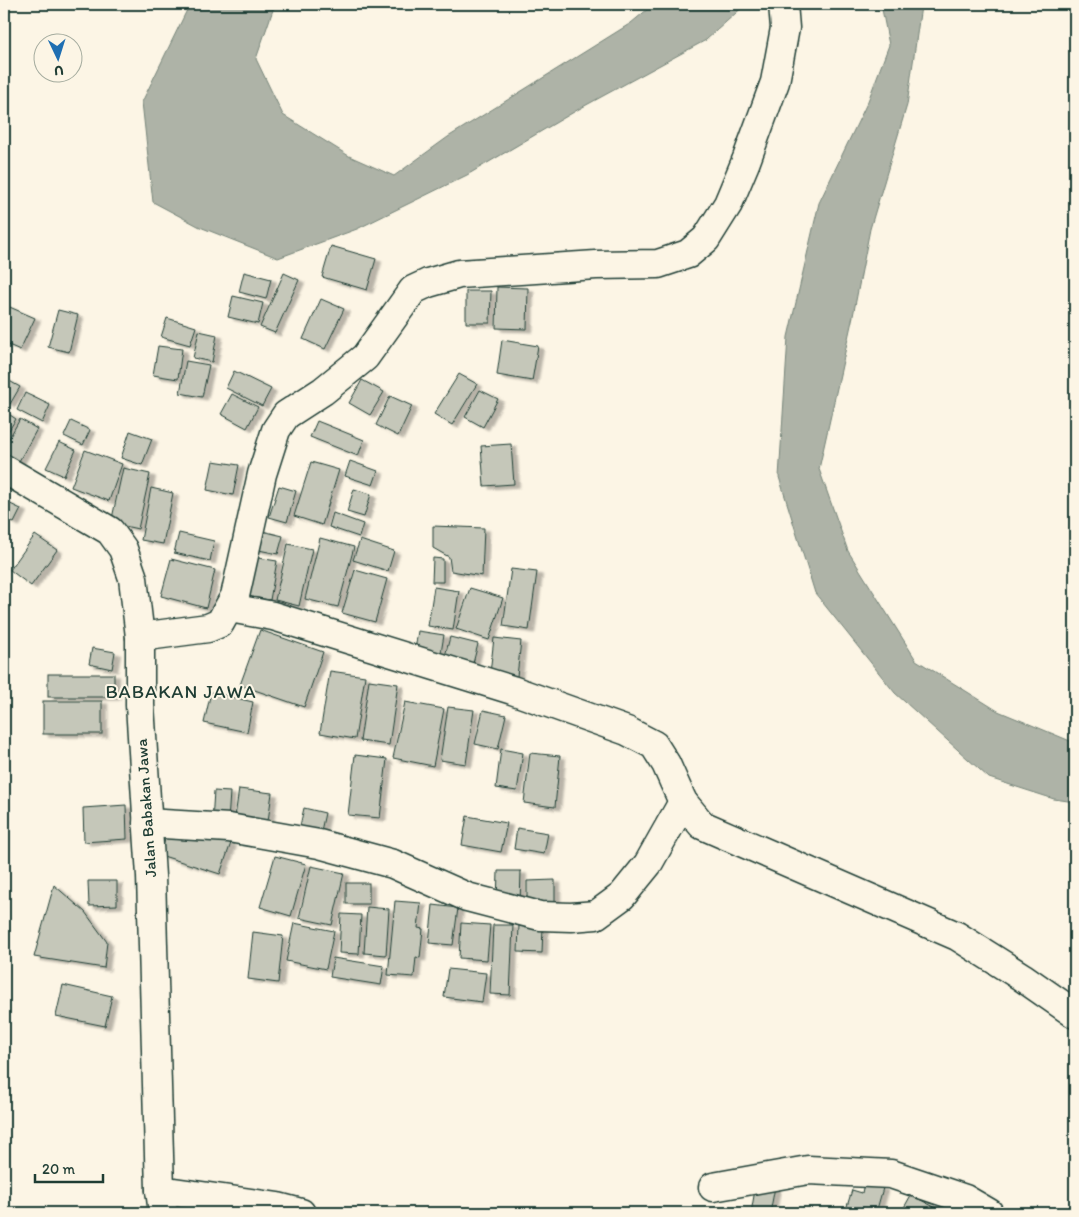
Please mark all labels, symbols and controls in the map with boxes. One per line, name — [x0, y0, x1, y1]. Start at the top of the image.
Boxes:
north arrow — [32, 32, 82, 82]
text: U — [54, 62, 64, 79]
district label: BABAKAN JAWA — [105, 680, 257, 703]
street label: Jalan Babakan Jawa — [132, 737, 160, 878]
scale bar — [35, 1152, 102, 1184]
text: 20 m — [42, 1160, 76, 1178]

